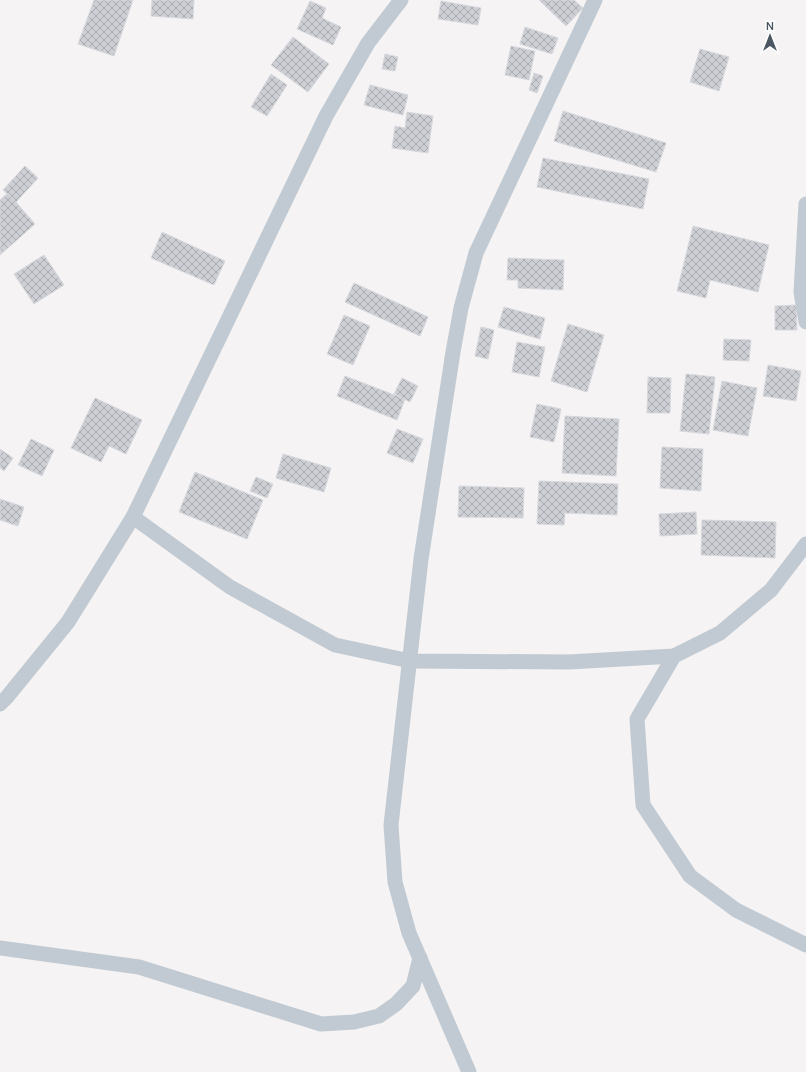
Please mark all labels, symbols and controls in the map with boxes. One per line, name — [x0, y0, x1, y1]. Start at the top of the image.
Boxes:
north arrow — [750, 16, 790, 56]
text: N — [766, 18, 774, 33]

